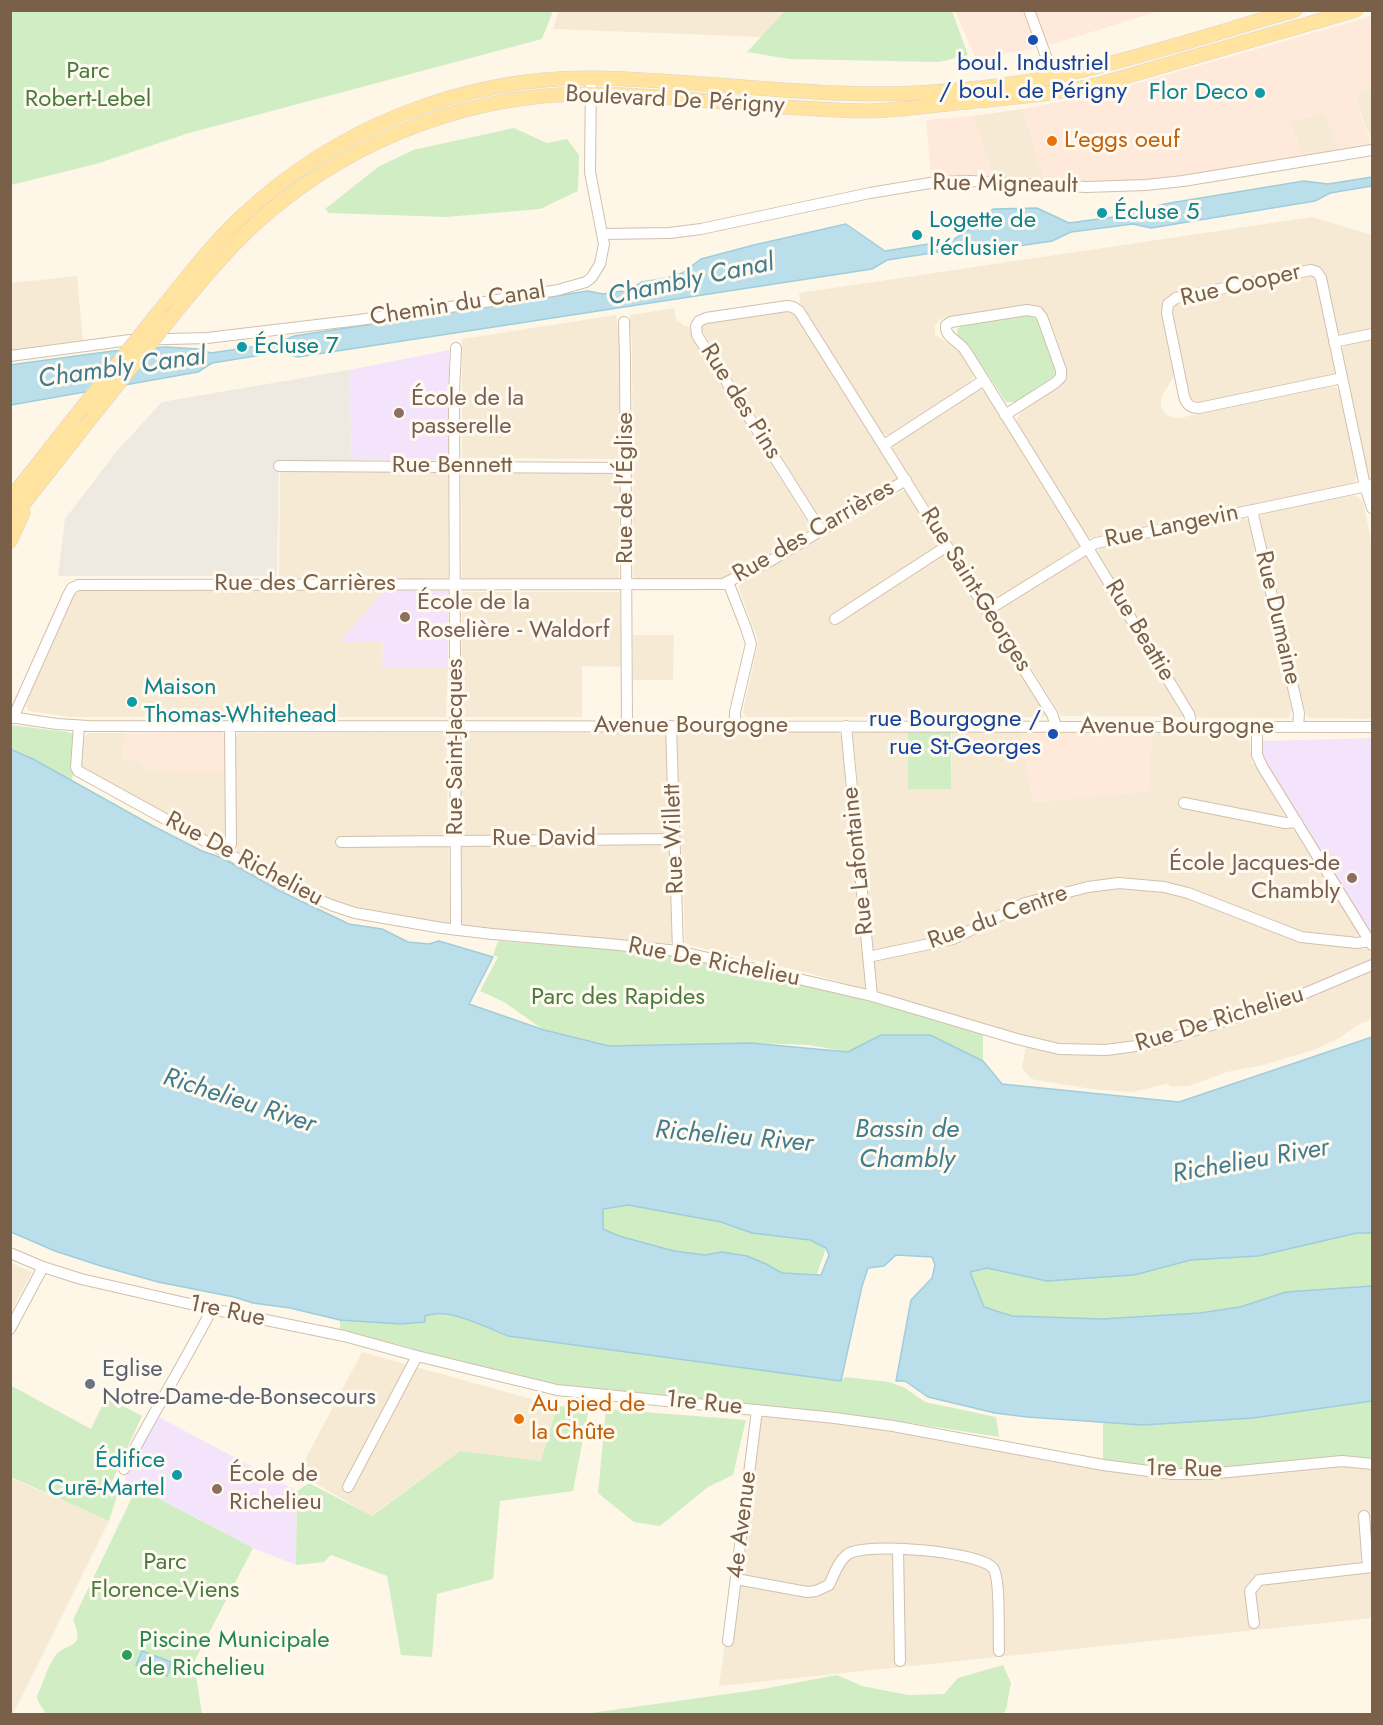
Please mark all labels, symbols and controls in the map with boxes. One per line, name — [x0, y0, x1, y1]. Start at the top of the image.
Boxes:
marker: boul. Industriel / boul. de Périgny — [1026, 33, 1040, 47]
place label: boul. Industriel / boul. de Périgny — [939, 50, 1127, 106]
park label: Parc Robert-Lebel — [25, 58, 151, 114]
place label: Flor Deco — [1149, 79, 1248, 107]
street label: Boulevard De Périgny — [565, 81, 785, 121]
marker: Flor Deco — [1253, 86, 1267, 100]
place label: L'eggs oeuf — [1064, 127, 1180, 155]
marker: L'eggs oeuf — [1045, 134, 1059, 148]
street label: Rue Migneault — [932, 169, 1078, 201]
place label: Écluse 5 — [1114, 199, 1200, 227]
marker: Écluse 5 — [1095, 206, 1109, 220]
place label: Logette de l'éclusier — [929, 207, 1036, 263]
marker: Logette de l'éclusier — [910, 228, 924, 242]
water label: Chambly Canal — [605, 248, 777, 314]
street label: Rue Cooper — [1178, 258, 1304, 314]
street label: Chemin du Canal — [368, 277, 548, 333]
place label: Écluse 7 — [254, 333, 339, 361]
street label: Rue des Pins — [693, 339, 787, 465]
marker: Écluse 7 — [235, 340, 249, 354]
water label: Chambly Canal — [36, 342, 208, 396]
place label: École de la passerelle — [411, 385, 524, 441]
marker: École de la passerelle — [392, 406, 406, 420]
street label: Rue de l'Église — [612, 412, 640, 564]
street label: Rue Bennett — [392, 452, 512, 480]
street label: Rue des Carrières — [728, 474, 900, 590]
street label: Rue Langevin — [1103, 499, 1241, 555]
street label: Rue Saint-Georges — [913, 503, 1037, 677]
street label: Rue Dumaine — [1248, 549, 1306, 687]
street label: Rue des Carrières — [214, 570, 396, 598]
street label: Rue Beattie — [1098, 575, 1180, 687]
place label: École de la Roselière - Waldorf — [417, 589, 610, 645]
marker: École de la Roselière - Waldorf — [398, 610, 412, 624]
street label: Rue Saint-Jacques — [442, 658, 470, 836]
place label: Maison Thomas-Whitehead — [144, 674, 337, 730]
marker: Maison Thomas-Whitehead — [125, 695, 139, 709]
place label: rue Bourgogne / rue St-Georges — [869, 706, 1041, 762]
street label: Avenue Bourgogne — [594, 712, 788, 740]
street label: Avenue Bourgogne — [1080, 713, 1274, 741]
marker: rue Bourgogne / rue St-Georges — [1046, 727, 1060, 741]
street label: Rue Willett — [659, 783, 691, 895]
street label: Rue Lafontaine — [837, 785, 881, 937]
street label: Rue De Richelieu — [160, 806, 328, 914]
street label: Rue David — [492, 825, 596, 853]
place label: École Jacques-de Chambly — [1169, 850, 1340, 906]
marker: École Jacques-de Chambly — [1345, 871, 1359, 885]
street label: Rue du Centre — [924, 879, 1072, 957]
street label: Rue De Richelieu — [626, 932, 802, 994]
street label: Rue De Richelieu — [1132, 981, 1308, 1059]
park label: Parc des Rapides — [531, 984, 705, 1012]
water label: Richelieu River — [159, 1063, 319, 1141]
water label: Bassin de Chambly — [855, 1115, 959, 1176]
water label: Richelieu River — [654, 1116, 814, 1160]
water label: Richelieu River — [1170, 1133, 1332, 1191]
street label: 1re Rue — [187, 1290, 267, 1334]
place label: Eglise Notre-Dame-de-Bonsecours — [102, 1356, 376, 1412]
marker: Eglise Notre-Dame-de-Bonsecours — [83, 1377, 97, 1391]
street label: 1re Rue — [664, 1386, 744, 1422]
place label: Au pied de la Chûte — [531, 1391, 645, 1447]
marker: Au pied de la Chûte — [512, 1412, 526, 1426]
place label: Édifice Curē-Martel — [48, 1447, 165, 1503]
street label: 1re Rue — [1145, 1455, 1223, 1485]
place label: École de Richelieu — [229, 1461, 322, 1517]
marker: Édifice Curē-Martel — [170, 1468, 184, 1482]
street label: 4e Avenue — [722, 1469, 764, 1581]
marker: École de Richelieu — [210, 1482, 224, 1496]
park label: Parc Florence-Viens — [90, 1549, 240, 1605]
place label: Piscine Municipale de Richelieu — [139, 1627, 330, 1683]
marker: Piscine Municipale de Richelieu — [120, 1648, 134, 1662]

